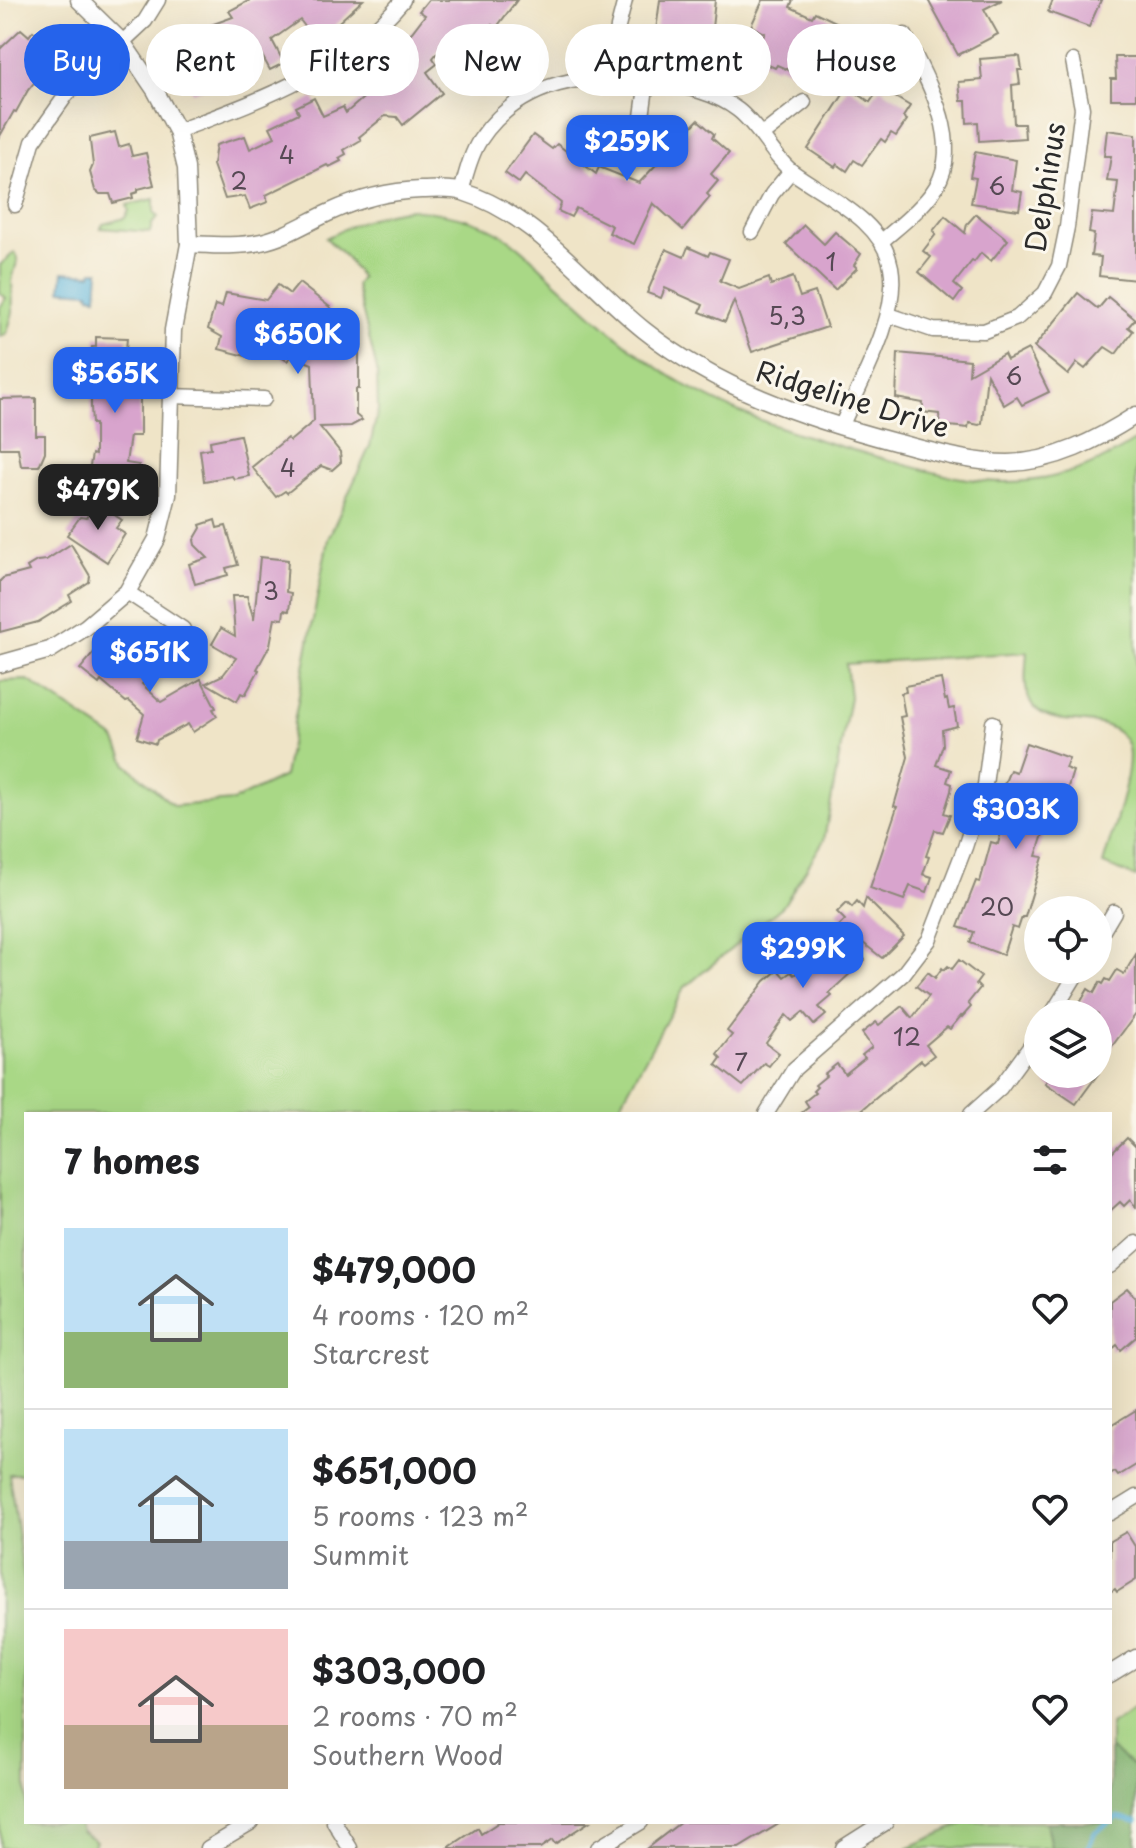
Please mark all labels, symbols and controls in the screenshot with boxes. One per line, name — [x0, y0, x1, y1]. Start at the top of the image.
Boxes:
chip: Buy — [24, 24, 130, 96]
chip: Rent — [146, 24, 264, 96]
chip: Filters — [280, 24, 419, 96]
chip: New — [435, 24, 549, 96]
chip: Apartment — [565, 24, 771, 96]
chip: House — [787, 24, 925, 96]
pin: $259K — [571, 115, 683, 183]
street label: Delphinus — [1013, 119, 1075, 255]
text: $259K — [584, 121, 670, 160]
house number: 4 — [279, 136, 295, 172]
house number: 2 — [231, 162, 248, 198]
house number: 6 — [989, 167, 1005, 203]
house number: 1 — [826, 243, 836, 279]
house number: 5,3 — [768, 297, 806, 333]
pin: $650K — [242, 308, 354, 376]
text: $650K — [254, 314, 342, 353]
pin: $565K — [59, 347, 171, 415]
street label: Ridgeline Drive — [751, 348, 955, 448]
text: $565K — [71, 353, 159, 392]
house number: 6 — [1006, 357, 1022, 393]
house number: 4 — [280, 449, 296, 485]
pin: $479K — [42, 464, 154, 532]
text: $479K — [56, 470, 140, 509]
house number: 3 — [263, 572, 279, 608]
pin: $651K — [94, 626, 206, 694]
text: $651K — [110, 632, 190, 671]
pin: $303K — [960, 783, 1072, 851]
text: $303K — [972, 789, 1060, 828]
house number: 20 — [980, 888, 1014, 924]
map controls — [1024, 896, 1112, 1088]
button: locate — [1024, 896, 1112, 984]
pin: $299K — [747, 922, 859, 990]
text: $299K — [760, 928, 846, 967]
button: layers — [1024, 1000, 1112, 1088]
house number: 12 — [893, 1018, 921, 1054]
house number: 7 — [734, 1043, 748, 1079]
text: 7 homes — [64, 1134, 200, 1186]
icon: filters — [1028, 1138, 1072, 1182]
text: $479,000 — [312, 1243, 476, 1295]
icon: home — [128, 1260, 224, 1356]
icon: heart — [1028, 1286, 1072, 1330]
text: 4 rooms · 120 m² — [312, 1295, 529, 1334]
text: Starcrest — [312, 1334, 429, 1373]
text: $651,000 — [312, 1444, 477, 1496]
icon: home — [128, 1461, 224, 1557]
icon: heart — [1028, 1487, 1072, 1531]
text: 5 rooms · 123 m² — [312, 1496, 528, 1535]
text: Summit — [312, 1535, 409, 1574]
text: $303,000 — [312, 1644, 486, 1696]
icon: home — [128, 1661, 224, 1757]
icon: heart — [1028, 1687, 1072, 1731]
text: 2 rooms · 70 m² — [312, 1696, 518, 1735]
text: Southern Wood — [312, 1735, 503, 1774]

